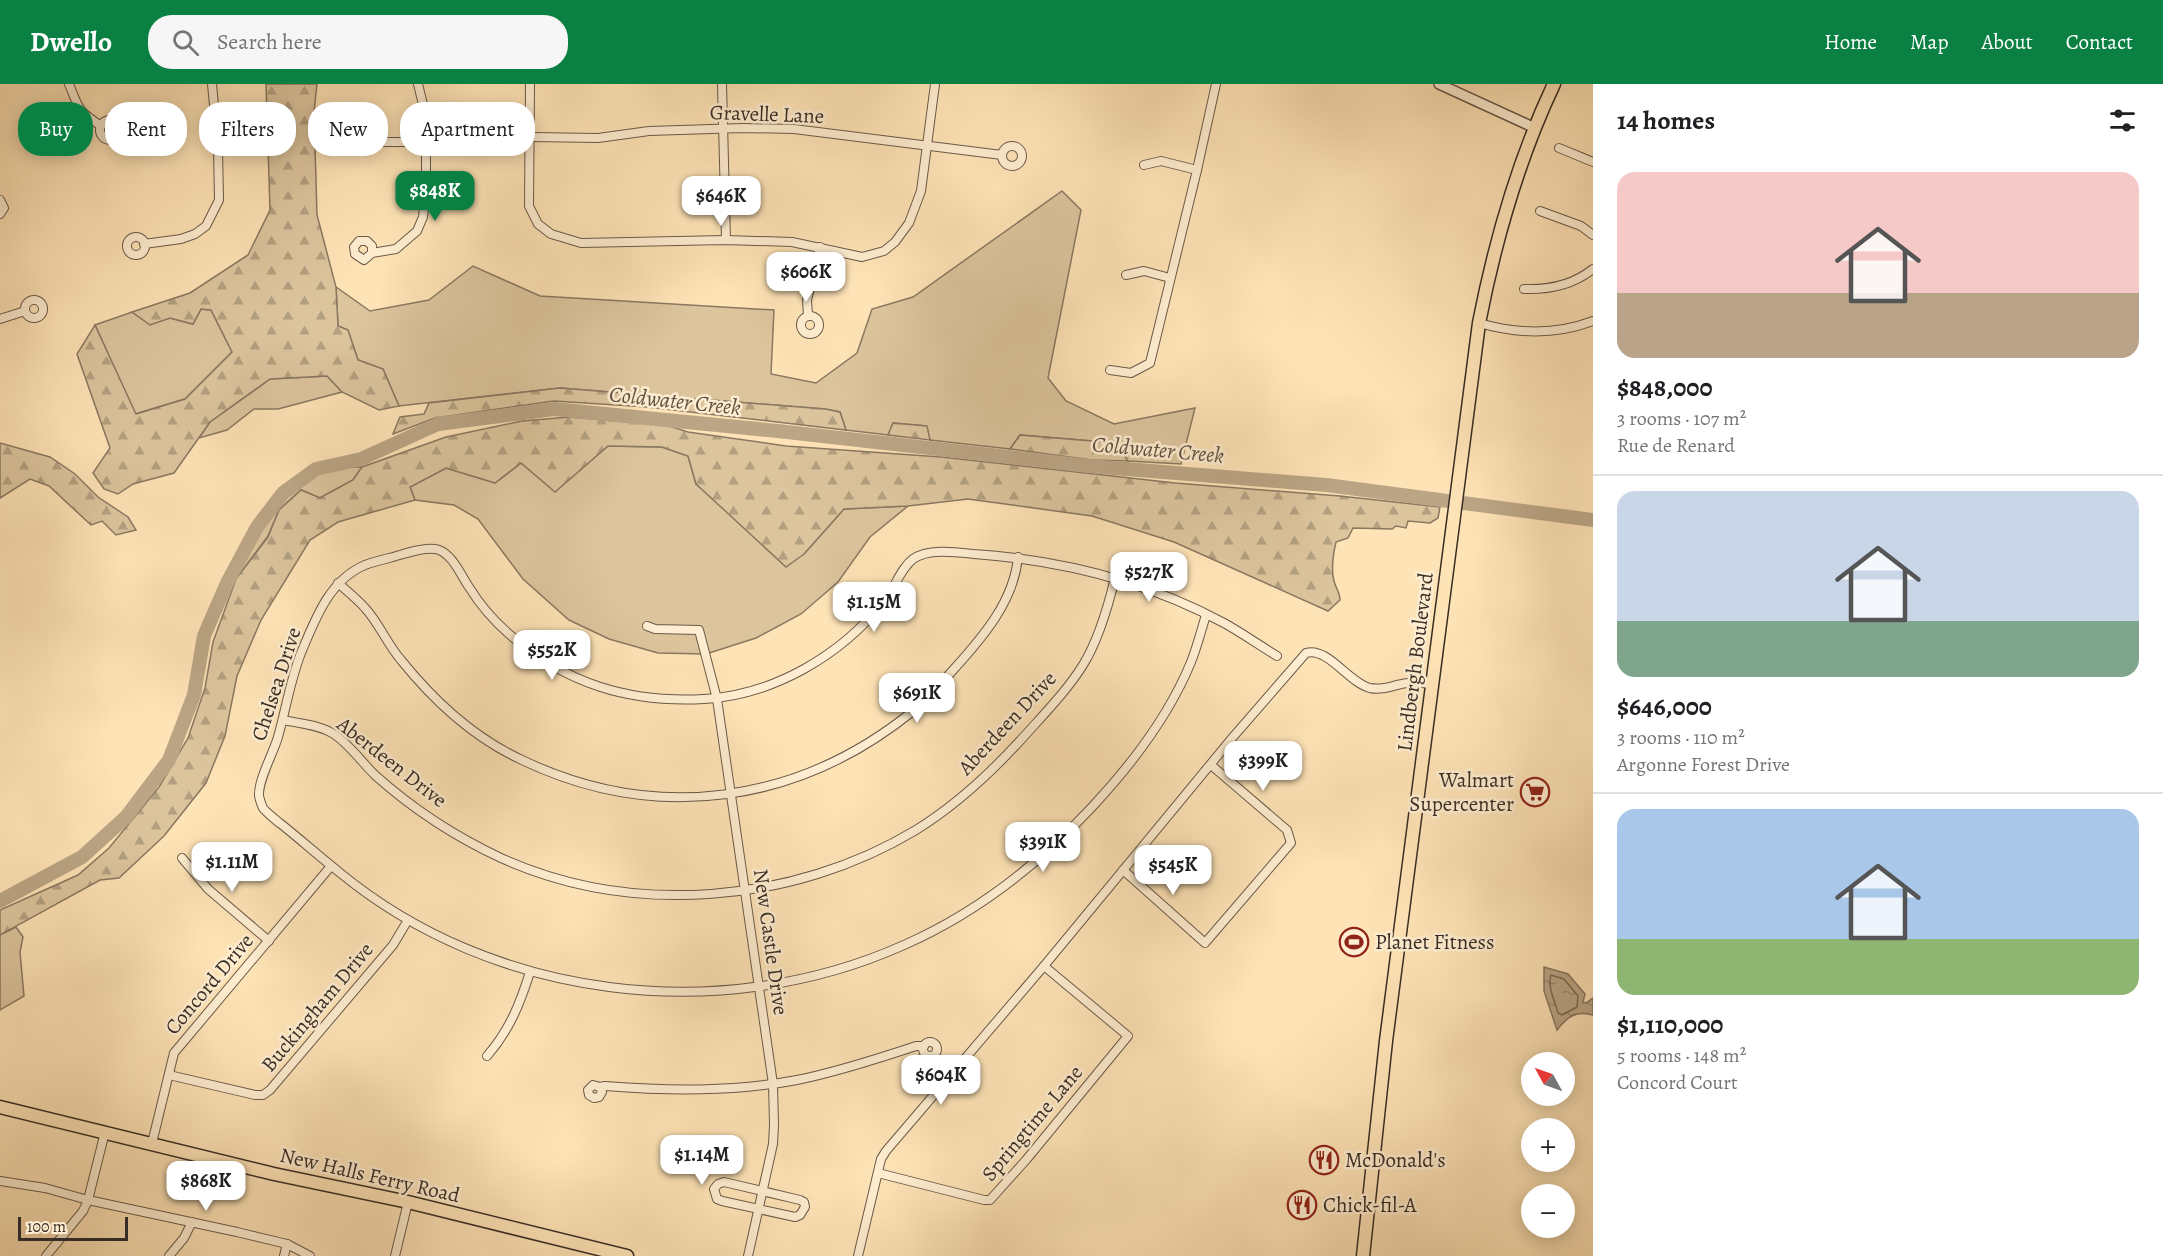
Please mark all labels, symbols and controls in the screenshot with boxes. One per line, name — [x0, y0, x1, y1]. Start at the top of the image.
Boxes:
search box — [148, 15, 568, 69]
text: Dwello — [30, 23, 112, 61]
icon: search — [169, 26, 202, 59]
text: Search here — [217, 27, 322, 57]
text: Home — [1824, 28, 1877, 56]
text: Map — [1910, 28, 1948, 56]
text: About — [1981, 28, 2033, 56]
text: Contact — [2066, 28, 2133, 56]
street label: Gravelle Lane — [709, 98, 825, 130]
chip: Buy — [18, 102, 93, 156]
chip: Rent — [105, 102, 187, 156]
chip: Filters — [199, 102, 296, 156]
chip: New — [308, 102, 388, 156]
chip: Apartment — [400, 102, 535, 156]
text: 14 homes — [1617, 103, 1715, 138]
icon: filters — [2106, 104, 2139, 137]
pin: $848K — [393, 171, 477, 222]
pin: $646K — [679, 176, 763, 227]
text: $848K — [409, 177, 461, 204]
text: $646K — [696, 182, 746, 209]
icon: home — [1824, 211, 1932, 319]
pin: $606K — [764, 252, 848, 303]
text: $606K — [780, 258, 832, 285]
text: $848,000 — [1617, 370, 1713, 405]
water label: Coldwater Creek — [608, 379, 743, 423]
text: 3 rooms · 107 m² — [1617, 405, 1746, 432]
water label: Coldwater Creek — [1091, 429, 1225, 471]
text: Rue de Renard — [1617, 432, 1735, 459]
icon: home — [1824, 530, 1932, 638]
pin: $527K — [1107, 552, 1191, 603]
text: $527K — [1124, 558, 1174, 585]
street label: Lindbergh Boulevard — [1390, 570, 1440, 753]
pin: $1.15M — [825, 582, 923, 633]
text: $1.15M — [847, 588, 901, 615]
street label: Chelsea Drive — [244, 624, 308, 744]
pin: $552K — [510, 630, 594, 681]
text: $552K — [527, 636, 577, 663]
street label: Aberdeen Drive — [951, 665, 1062, 782]
pin: $691K — [875, 673, 959, 724]
text: $691K — [893, 679, 941, 706]
text: $646,000 — [1617, 689, 1712, 724]
street label: Aberdeen Drive — [330, 710, 453, 814]
text: 3 rooms · 110 m² — [1617, 724, 1745, 751]
pin: $399K — [1221, 741, 1305, 792]
text: $399K — [1238, 747, 1288, 774]
text: Argonne Forest Drive — [1617, 751, 1790, 778]
place label: Walmart Supercenter — [1409, 766, 1514, 818]
supermarket icon: Walmart Supercenter — [1519, 776, 1551, 808]
pin: $391K — [1001, 822, 1085, 873]
text: $391K — [1019, 828, 1067, 855]
pin: $1.11M — [183, 842, 281, 893]
pin: $545K — [1131, 845, 1215, 896]
text: $1.11M — [205, 848, 259, 875]
icon: home — [1824, 848, 1932, 956]
text: $545K — [1149, 851, 1197, 878]
street label: New Castle Drive — [747, 867, 795, 1017]
sports icon: Planet Fitness — [1338, 926, 1370, 958]
street label: Concord Drive — [158, 927, 260, 1041]
place label: Planet Fitness — [1375, 928, 1494, 956]
street label: Buckingham Drive — [255, 936, 379, 1078]
text: $1,110,000 — [1617, 1007, 1723, 1042]
text: 5 rooms · 148 m² — [1617, 1042, 1746, 1069]
north arrow — [1521, 1052, 1575, 1106]
map controls — [1521, 1052, 1575, 1238]
pin: $604K — [899, 1055, 983, 1106]
street label: Springtime Lane — [975, 1059, 1089, 1187]
text: $604K — [915, 1061, 967, 1088]
text: Concord Court — [1617, 1069, 1738, 1096]
button: + — [1521, 1118, 1575, 1172]
pin: $1.14M — [653, 1135, 751, 1186]
street label: New Halls Ferry Road — [277, 1141, 463, 1209]
text: $1.14M — [674, 1141, 730, 1168]
restaurant icon: McDonald's — [1308, 1144, 1340, 1176]
place label: McDonald's — [1345, 1146, 1446, 1174]
pin: $868K — [164, 1161, 248, 1212]
text: $868K — [181, 1167, 232, 1194]
button: − — [1521, 1184, 1575, 1238]
restaurant icon: Chick-fil-A — [1286, 1189, 1318, 1221]
place label: Chick-fil-A — [1323, 1191, 1417, 1219]
scale bar — [18, 1214, 128, 1242]
text: 100 m — [27, 1216, 66, 1238]

